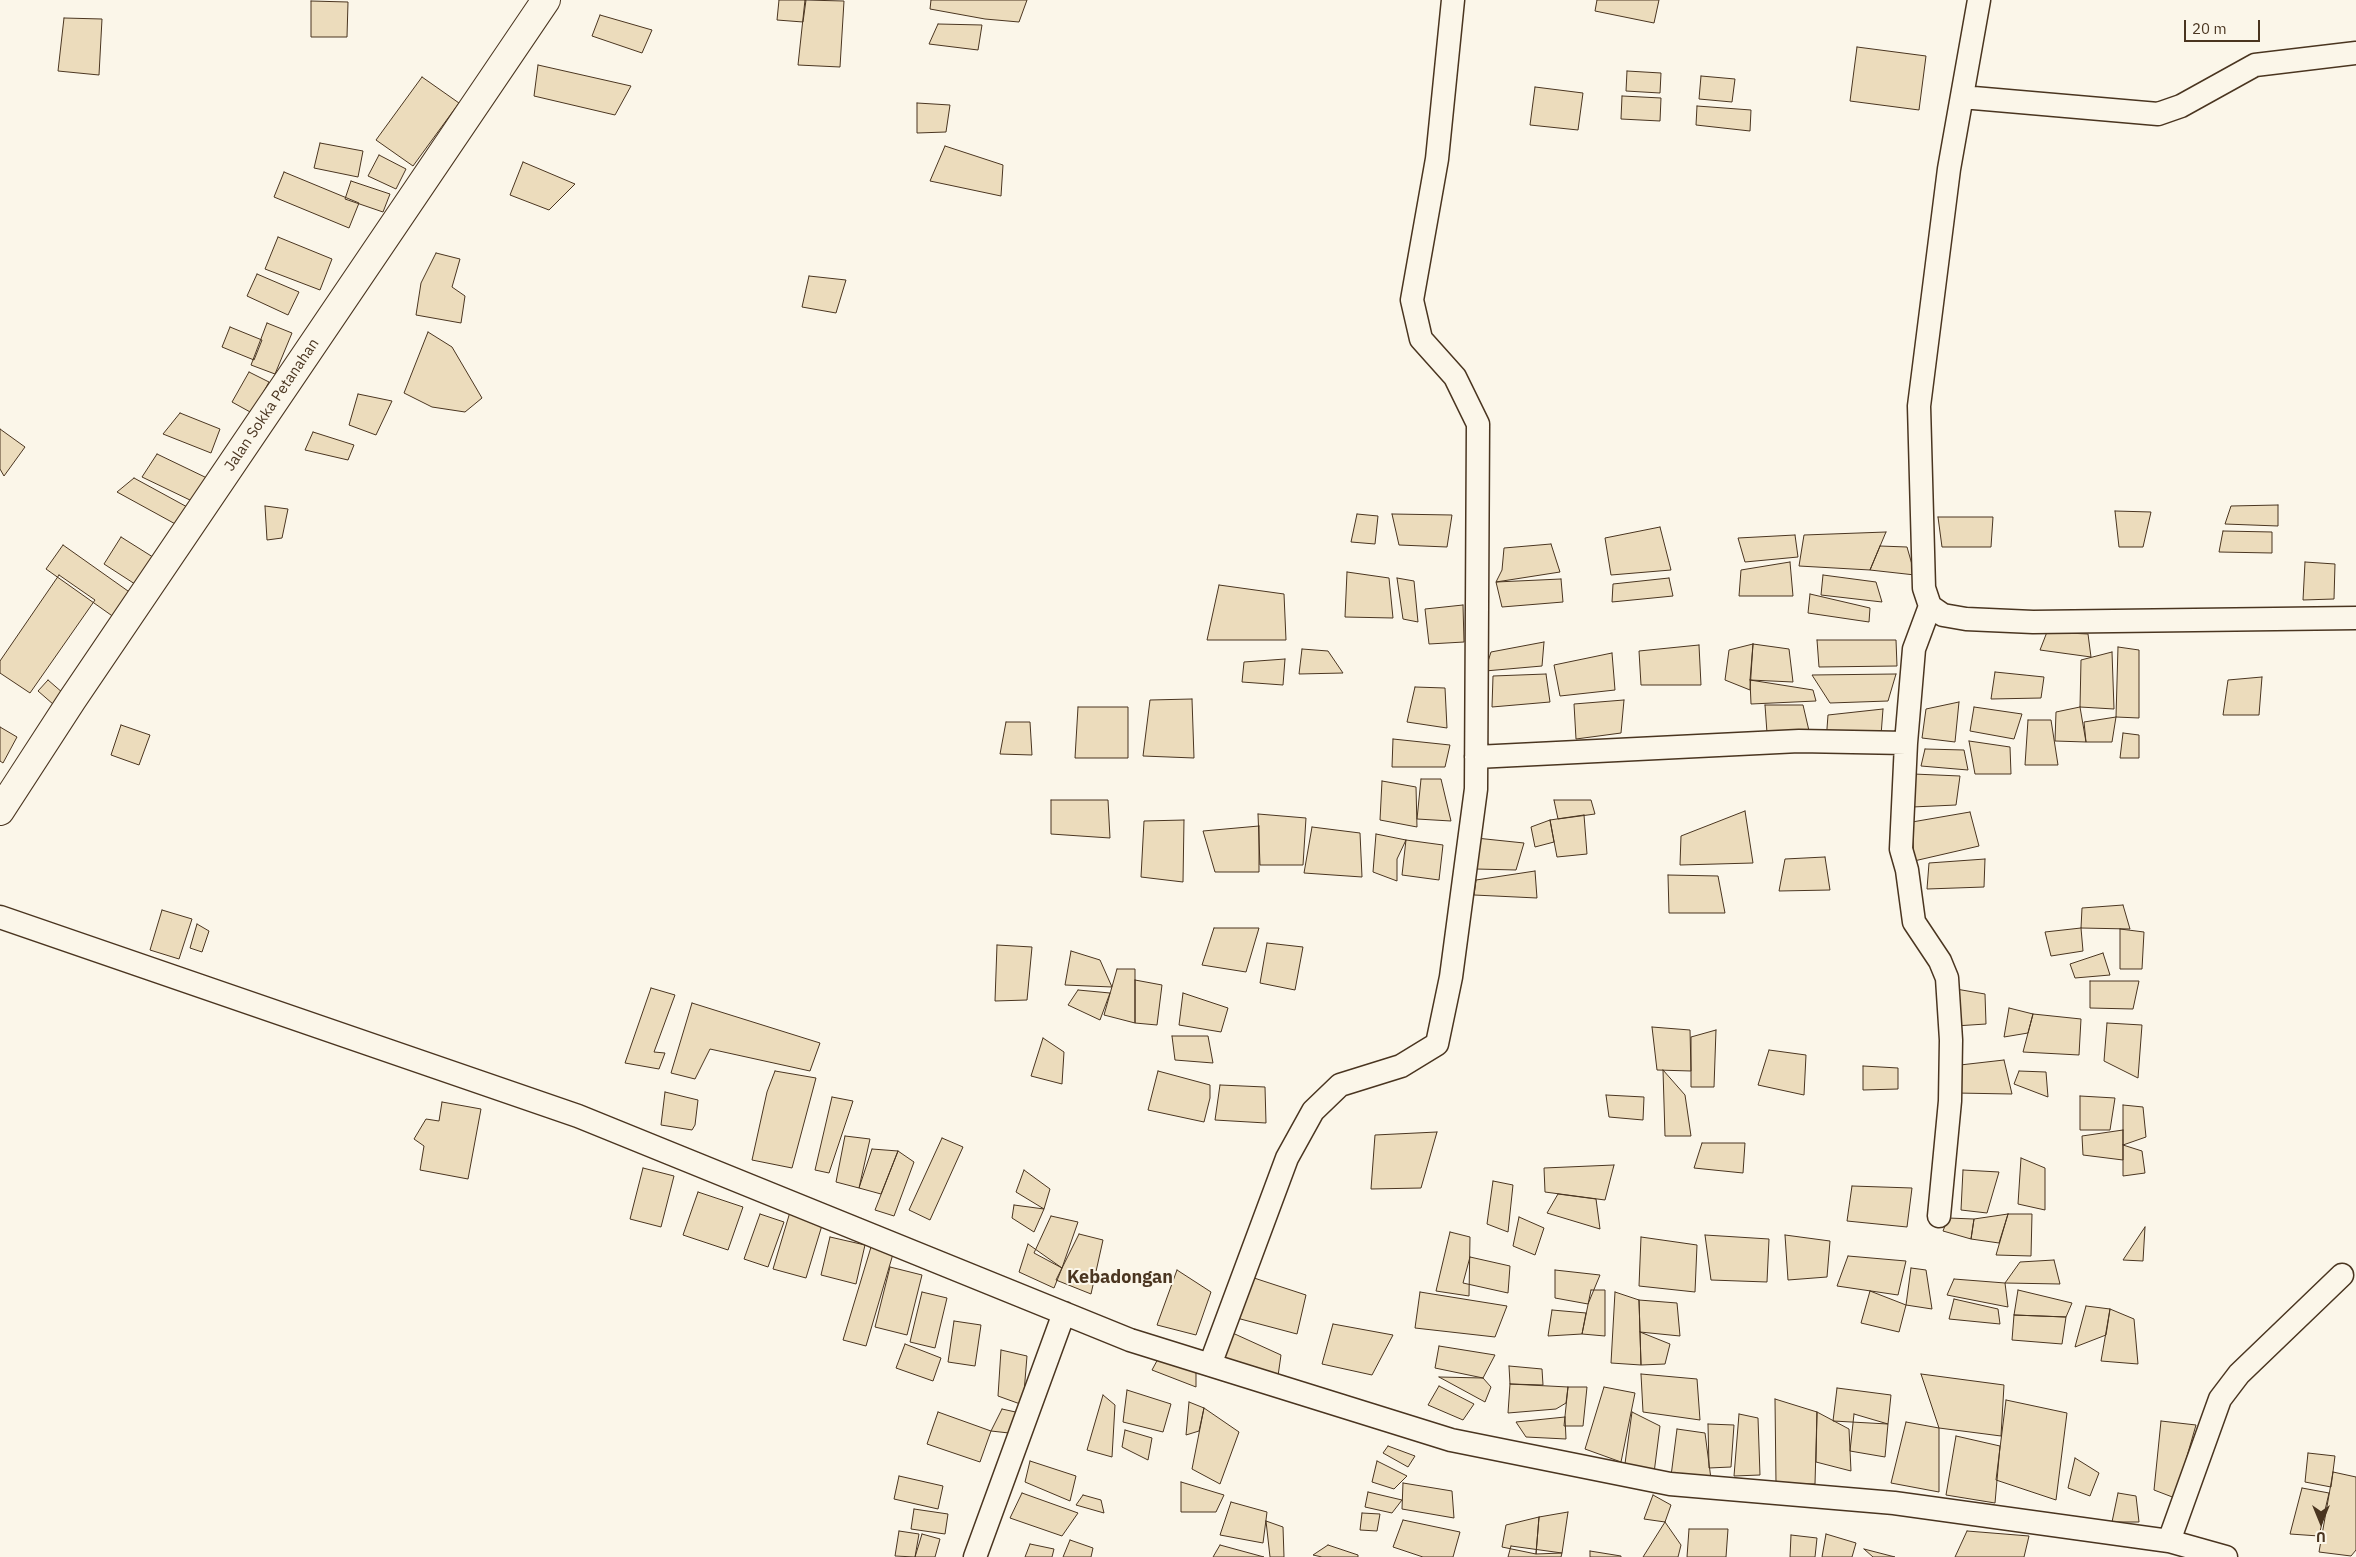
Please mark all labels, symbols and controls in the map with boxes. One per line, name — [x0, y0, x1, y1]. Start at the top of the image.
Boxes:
scale bar — [2186, 10, 2262, 42]
text: 20 m — [2192, 19, 2227, 38]
street label: Jalan Sokka Petanahan — [221, 335, 323, 475]
district label: Kebadongan — [1067, 1267, 1173, 1289]
north arrow — [2296, 1497, 2346, 1547]
text: U — [2316, 1528, 2326, 1546]

